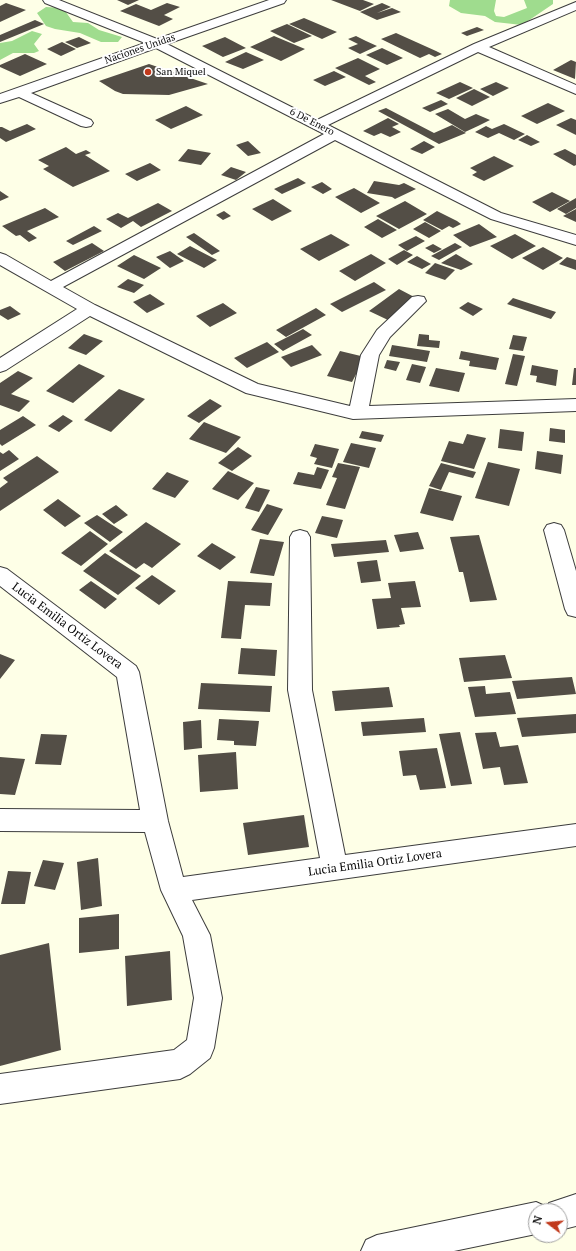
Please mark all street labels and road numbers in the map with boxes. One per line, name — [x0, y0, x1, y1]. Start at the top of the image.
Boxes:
street label: Naciones Unidas — [103, 31, 177, 67]
street label: 6 De Enero — [288, 106, 336, 138]
street label: Lucia Emilia Ortiz Lovera — [9, 580, 125, 672]
street label: Lucia Emilia Ortiz Lovera — [307, 846, 443, 880]

